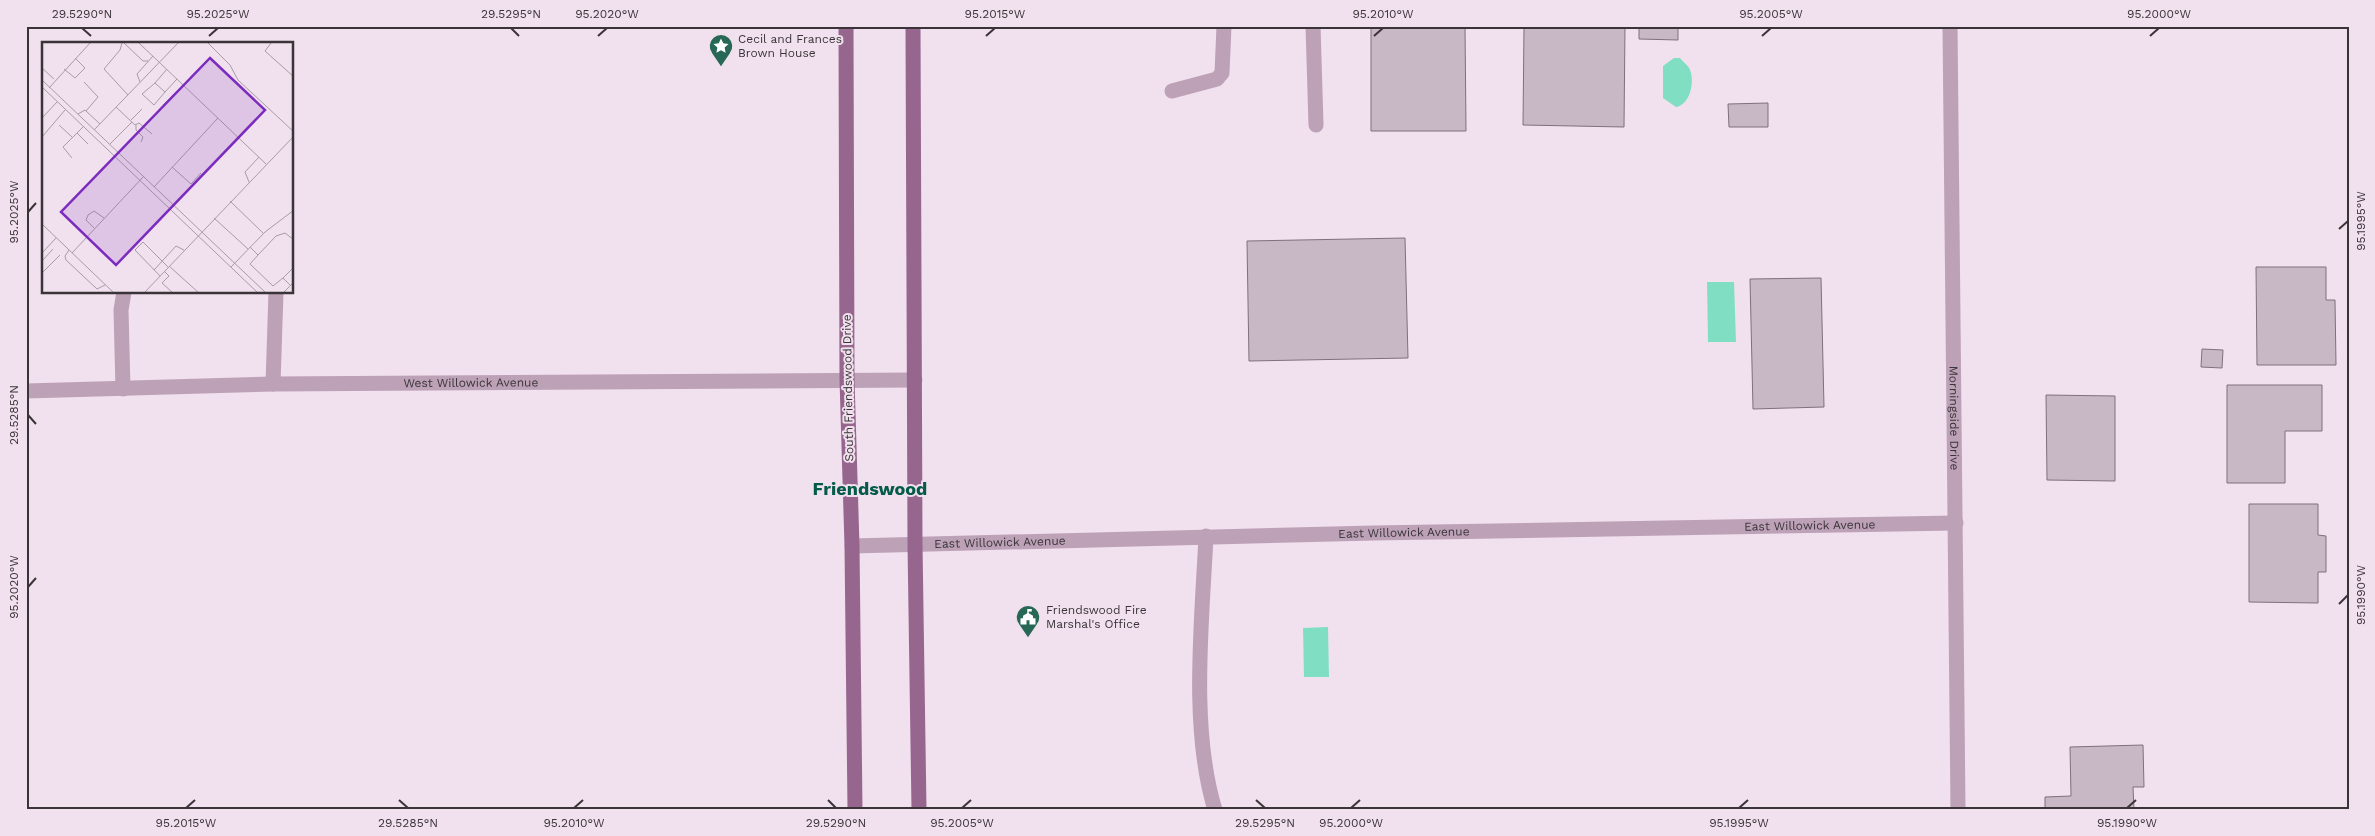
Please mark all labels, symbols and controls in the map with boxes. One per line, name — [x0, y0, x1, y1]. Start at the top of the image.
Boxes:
text: 29.5290°N — [52, 7, 112, 21]
text: 95.2025°W — [186, 7, 250, 21]
text: 29.5295°N — [481, 7, 541, 21]
text: 95.2020°W — [575, 7, 639, 21]
text: 95.2015°W — [965, 7, 1026, 21]
text: 95.2010°W — [1352, 7, 1414, 21]
text: 95.2005°W — [1739, 7, 1803, 21]
text: 95.2000°W — [2127, 7, 2191, 21]
place label: Cecil and Frances Brown House — [738, 32, 842, 60]
place icon: Cecil and Frances Brown House — [708, 33, 734, 67]
inset map — [42, 42, 294, 294]
text: 95.2025°W — [7, 180, 21, 244]
text: 95.1995°W — [2354, 191, 2368, 251]
street label: South Friendswood Drive — [840, 314, 856, 462]
street label: Morningside Drive — [1946, 366, 1962, 470]
street label: West Willowick Avenue — [403, 375, 539, 390]
text: 29.5285°N — [7, 385, 21, 445]
district label: Friendswood — [813, 478, 927, 499]
street label: East Willowick Avenue — [1744, 517, 1876, 534]
street label: East Willowick Avenue — [1338, 524, 1470, 541]
street label: East Willowick Avenue — [934, 534, 1066, 551]
text: 95.2020°W — [7, 555, 21, 619]
text: 95.1990°W — [2354, 564, 2368, 625]
place label: Friendswood Fire Marshal's Office — [1046, 603, 1147, 631]
public building icon: Friendswood Fire Marshal's Office — [1015, 604, 1041, 638]
text: 95.2015°W — [156, 816, 217, 830]
text: 29.5285°N — [378, 816, 438, 830]
text: 95.2010°W — [543, 816, 605, 830]
text: 29.5290°N — [806, 816, 866, 830]
text: 95.2005°W — [930, 816, 994, 830]
text: 29.5295°N — [1235, 816, 1295, 830]
text: 95.2000°W — [1319, 816, 1383, 830]
text: 95.1995°W — [1709, 816, 1769, 830]
text: 95.1990°W — [2097, 816, 2158, 830]

